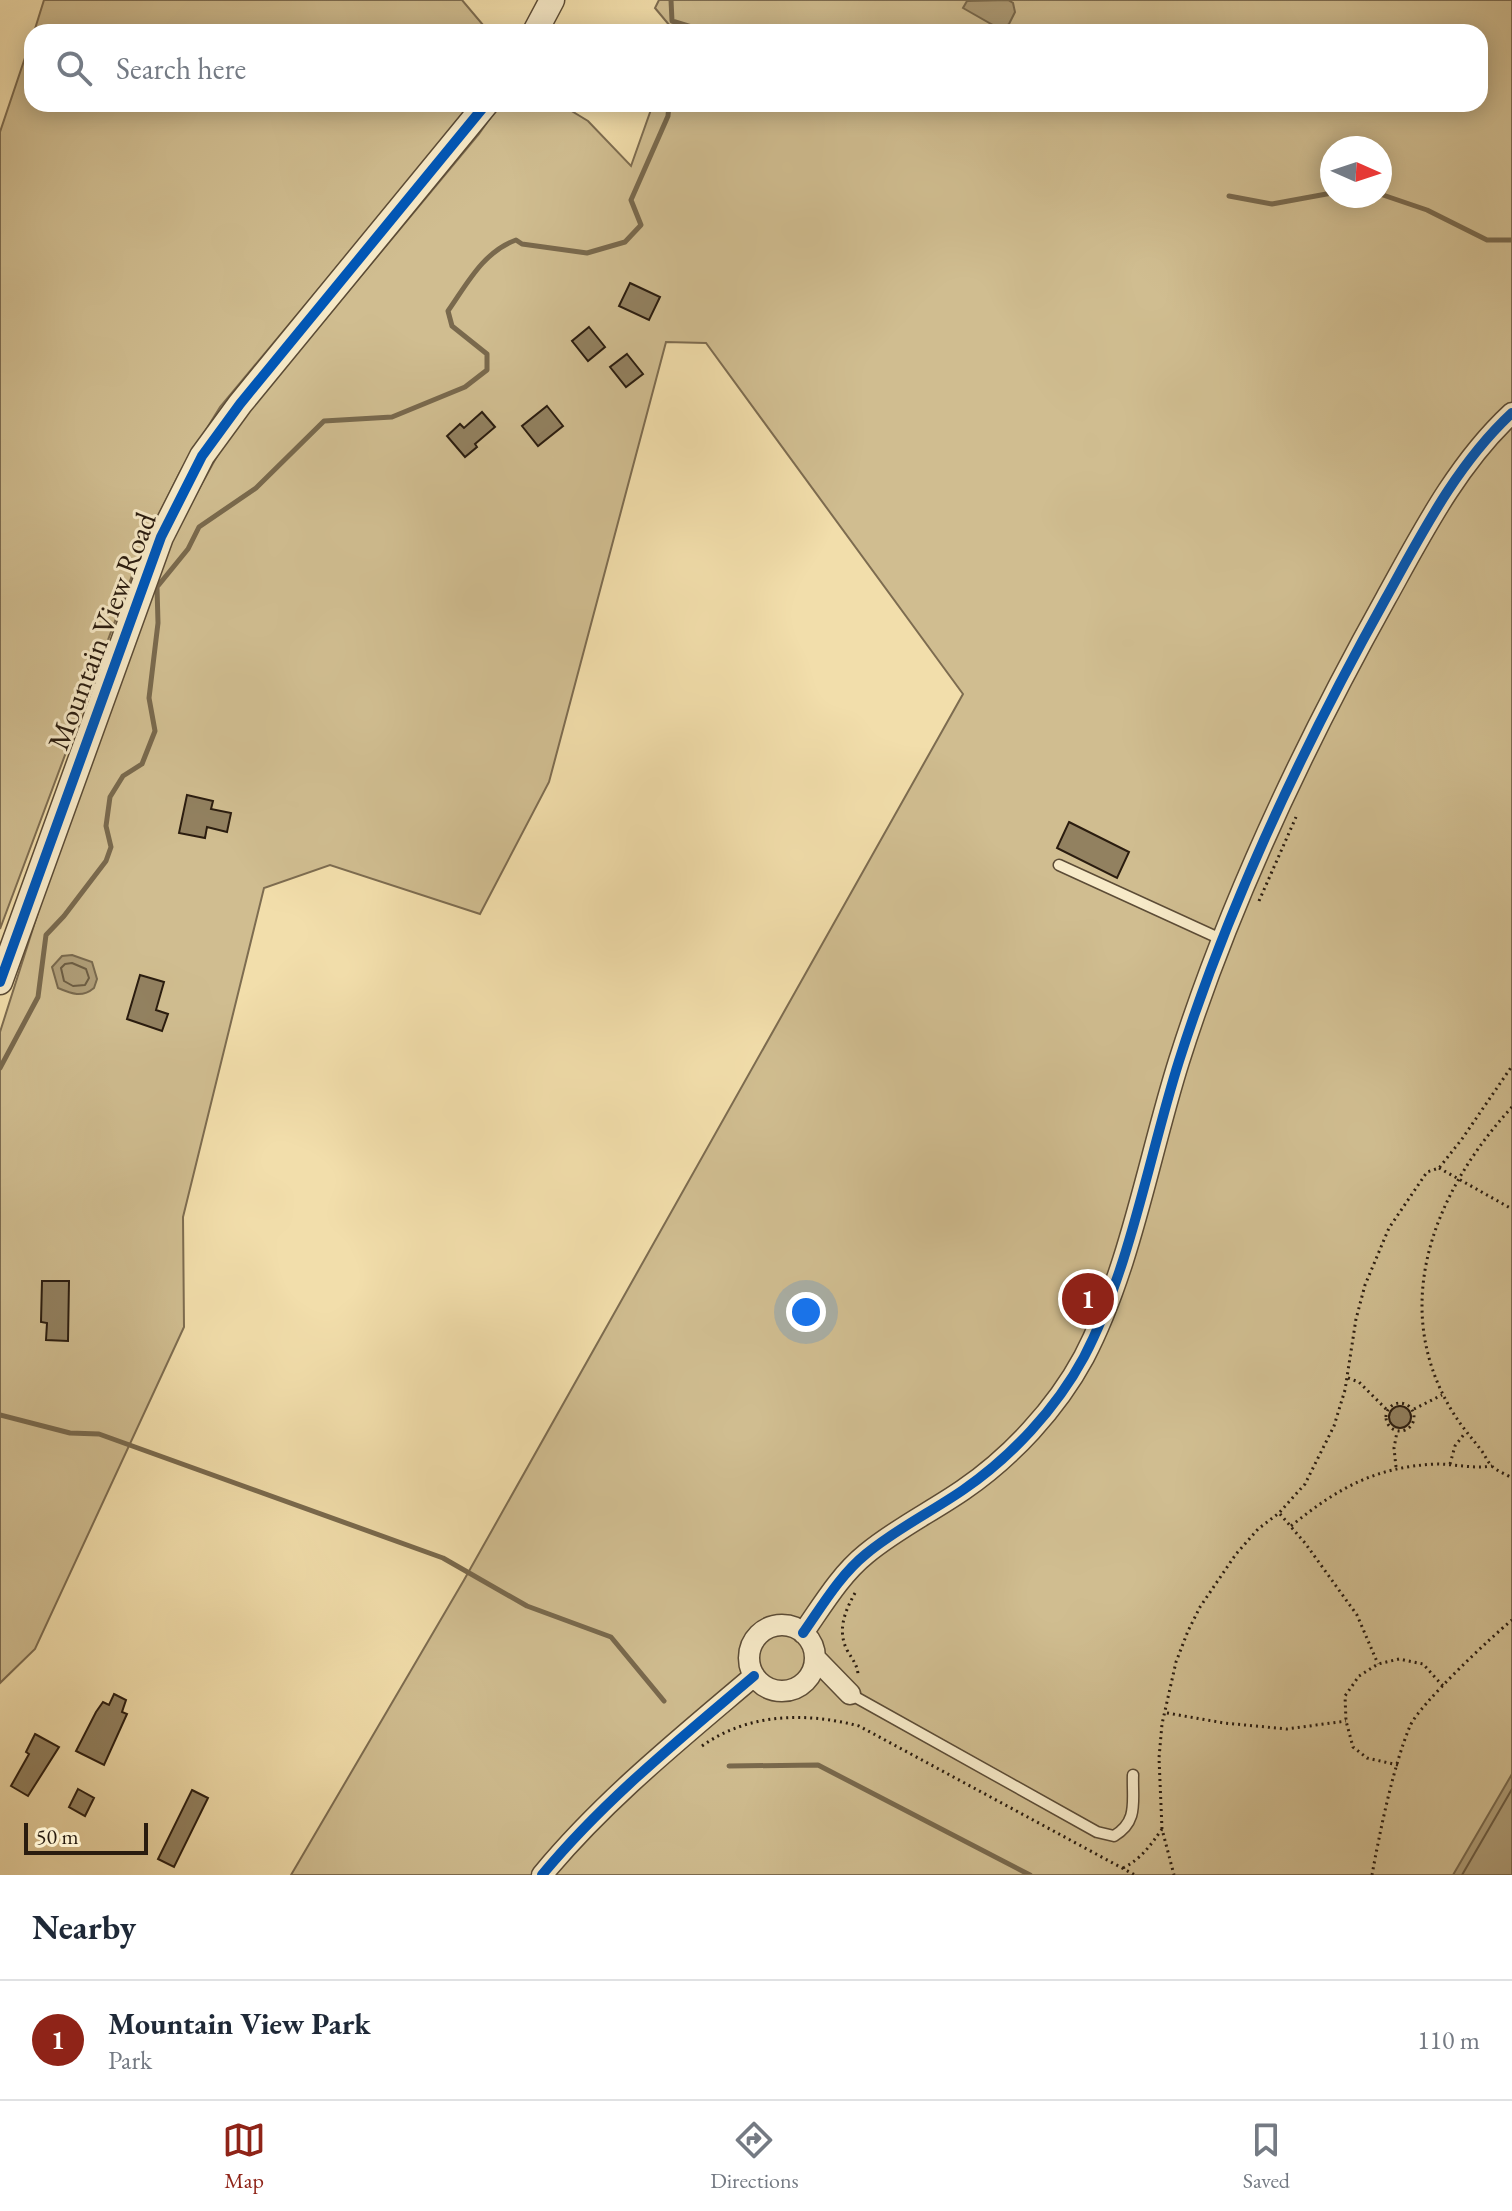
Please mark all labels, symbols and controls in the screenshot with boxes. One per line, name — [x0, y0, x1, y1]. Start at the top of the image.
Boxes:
search box — [24, 24, 1488, 112]
icon: search — [52, 46, 96, 90]
text: Search here — [116, 49, 246, 88]
north arrow — [1320, 136, 1392, 208]
street label: Mountain View Road — [38, 506, 165, 755]
pin: 1 — [1062, 1269, 1114, 1329]
your location — [786, 1292, 826, 1332]
scale bar — [24, 1819, 148, 1855]
text: 50 m — [36, 1822, 79, 1851]
text: Nearby — [32, 1905, 136, 1949]
text: Mountain View Park — [108, 2004, 371, 2043]
text: 1 — [51, 2023, 65, 2057]
text: 110 m — [1417, 2023, 1480, 2057]
text: Park — [108, 2043, 152, 2077]
tab: Map — [222, 2118, 266, 2195]
tab: Directions — [710, 2118, 799, 2195]
tab: Saved — [1243, 2118, 1290, 2195]

